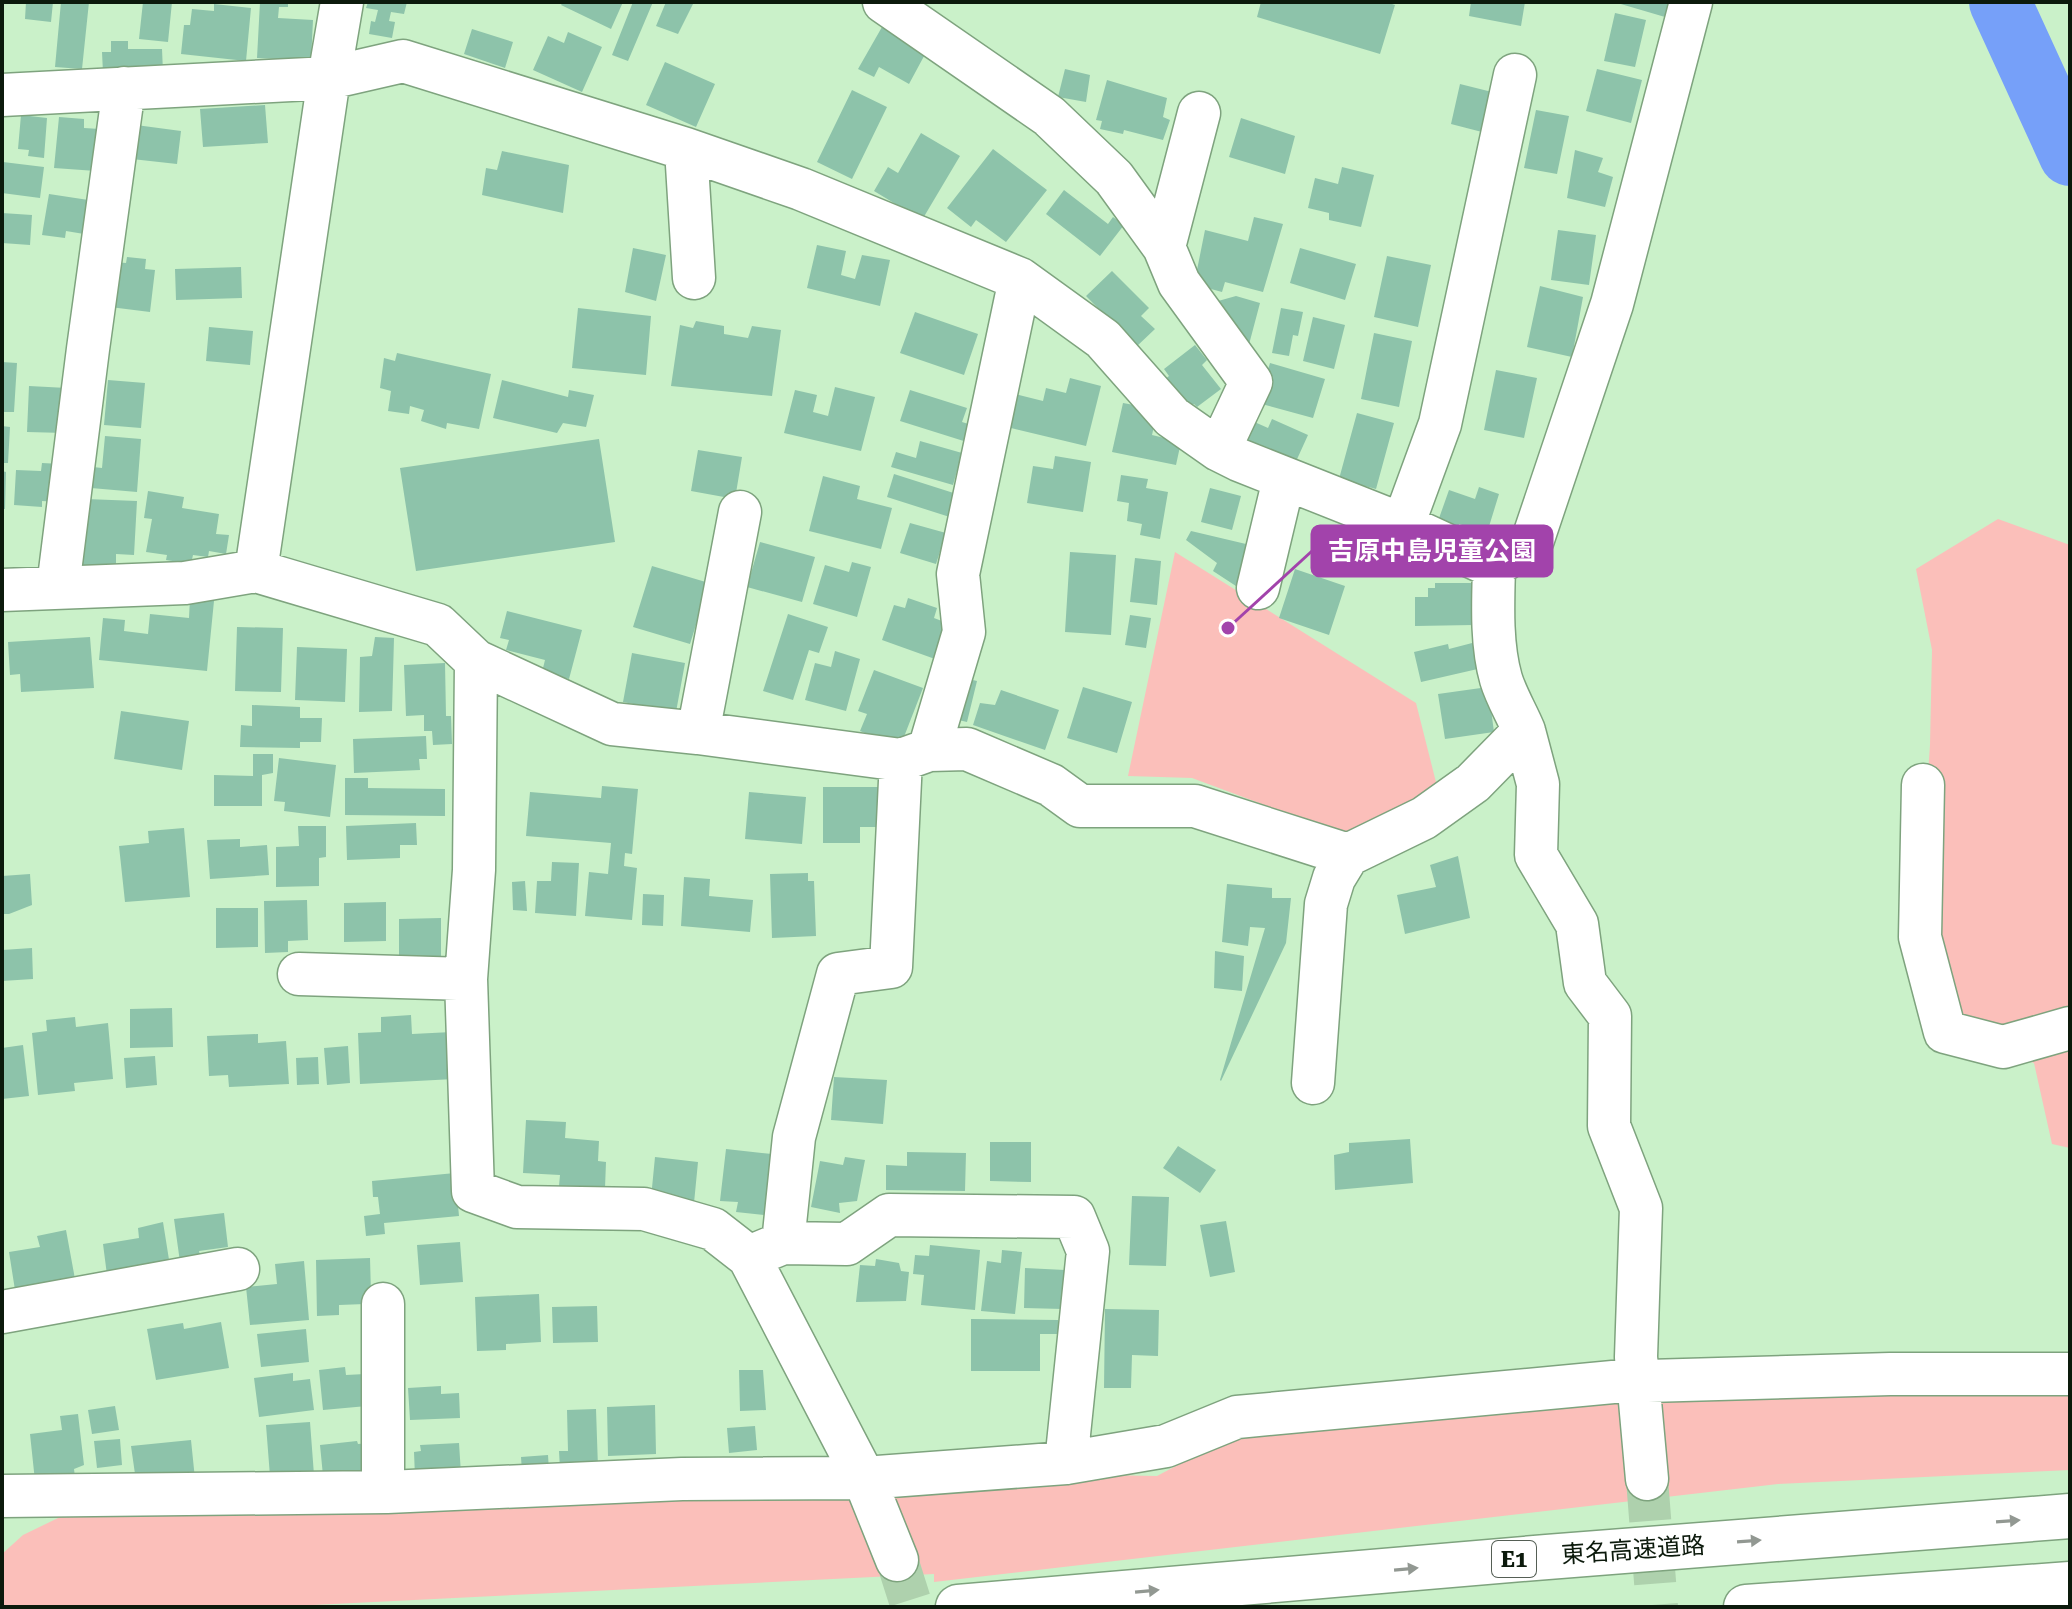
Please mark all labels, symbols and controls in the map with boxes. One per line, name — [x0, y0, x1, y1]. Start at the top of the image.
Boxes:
callout: 吉原中島児童公園 — [1312, 526, 1552, 576]
text: 吉原中島児童公園 — [1328, 536, 1536, 566]
one-way arrow — [1996, 1514, 2021, 1527]
street label: 東名高速道路 — [1560, 1531, 1706, 1569]
one-way arrow — [1737, 1534, 1762, 1547]
road number: E1 — [1492, 1541, 1536, 1577]
one-way arrow — [1394, 1562, 1419, 1575]
one-way arrow — [1135, 1584, 1160, 1597]

